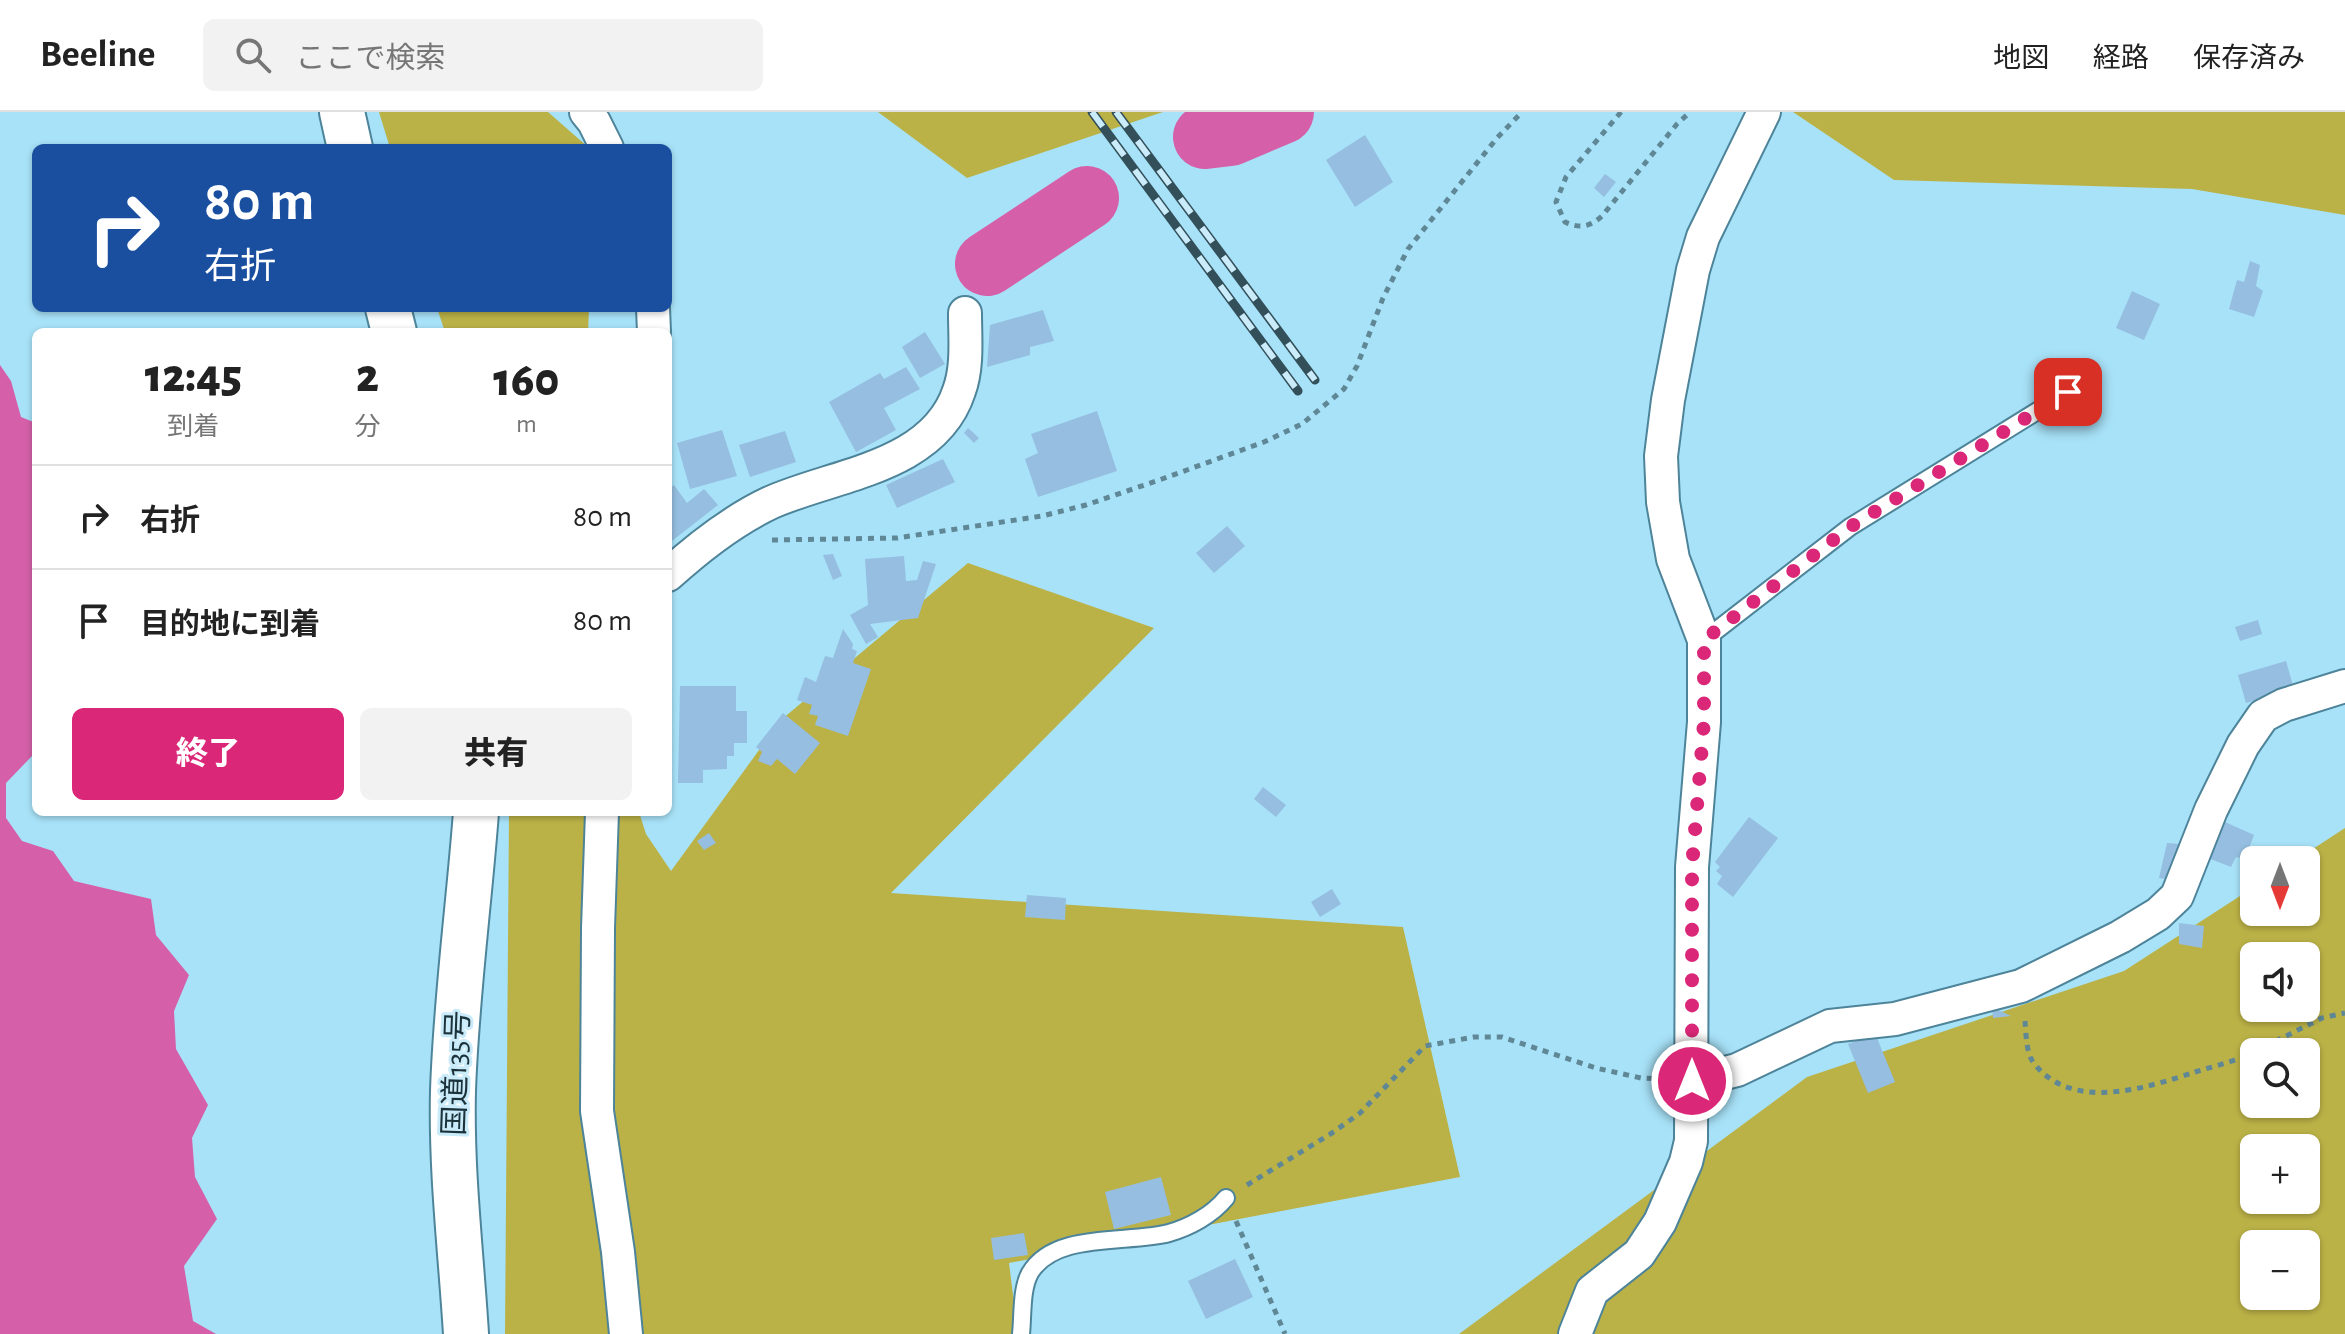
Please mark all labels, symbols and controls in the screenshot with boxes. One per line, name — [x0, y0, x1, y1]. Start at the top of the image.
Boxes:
search box — [203, 19, 763, 91]
icon: search — [231, 33, 275, 77]
text: Beeline — [40, 36, 155, 74]
text: ここで検索 — [295, 44, 445, 74]
text: 地図 — [1993, 45, 2049, 73]
text: 経路 — [2093, 45, 2149, 73]
text: 保存済み — [2193, 45, 2305, 73]
text: 80 m — [204, 174, 314, 230]
icon: right — [72, 176, 176, 280]
text: 右折 — [204, 249, 276, 285]
text: 12:45 — [145, 353, 242, 401]
text: 2 — [356, 353, 379, 401]
text: 160 — [493, 357, 559, 405]
pin — [2034, 358, 2102, 426]
icon: arrive — [2046, 370, 2090, 414]
text: m — [516, 411, 537, 437]
text: 到着 — [167, 414, 219, 440]
text: 分 — [355, 414, 381, 440]
icon: right — [72, 495, 116, 539]
text: 80 m — [573, 502, 632, 532]
text: 右折 — [140, 506, 200, 536]
icon: arrive — [72, 599, 116, 643]
text: 80 m — [573, 606, 632, 636]
text: 目的地に到着 — [140, 610, 320, 640]
button: 終了 — [72, 708, 344, 800]
button: 共有 — [360, 708, 632, 800]
north arrow — [2240, 846, 2320, 926]
map controls — [2240, 846, 2320, 1310]
button: sound — [2240, 942, 2320, 1022]
street label: 国道135号 — [439, 1010, 474, 1136]
button: search — [2240, 1038, 2320, 1118]
position arrow — [1650, 1039, 1734, 1123]
button: + — [2240, 1134, 2320, 1214]
button: − — [2240, 1230, 2320, 1310]

